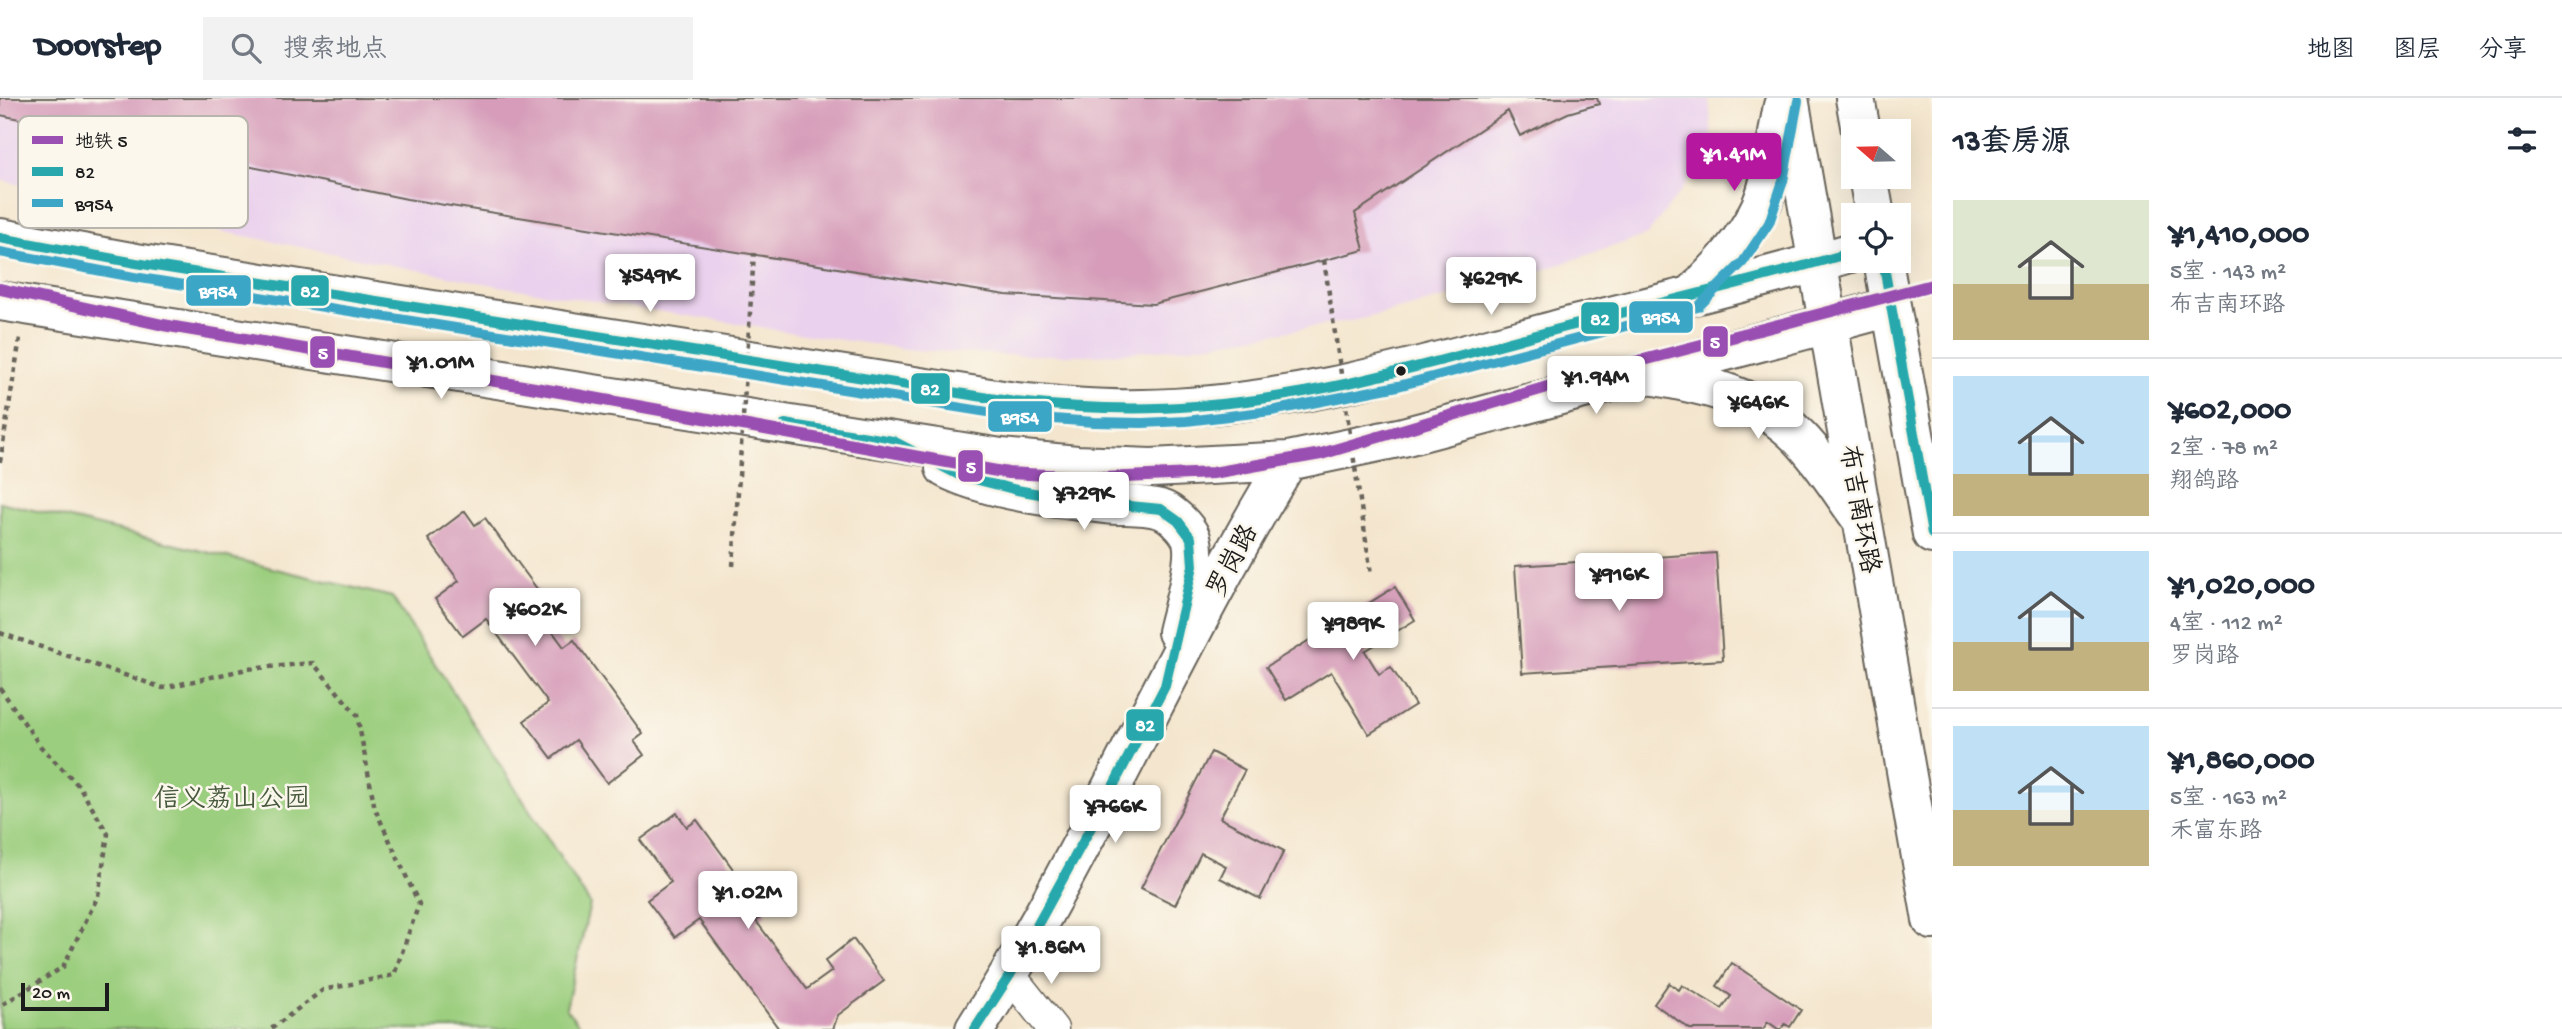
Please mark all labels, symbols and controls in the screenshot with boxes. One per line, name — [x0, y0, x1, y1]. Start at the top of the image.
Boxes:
search box — [203, 17, 693, 80]
text: Doorstep — [35, 29, 161, 67]
icon: search — [227, 29, 265, 67]
text: 搜索地点 — [283, 36, 387, 67]
text: 地图 — [2307, 37, 2355, 66]
text: 图层 — [2393, 37, 2441, 66]
text: 分享 — [2479, 37, 2527, 66]
legend — [18, 116, 248, 228]
north arrow — [1841, 119, 1911, 189]
map controls — [1841, 119, 1911, 273]
icon: filters — [2503, 121, 2541, 159]
text: 13套房源 — [1953, 127, 2071, 162]
text: 地铁 5 — [75, 132, 128, 155]
pin: ¥1.41M — [1677, 134, 1791, 193]
text: ¥1.41M — [1702, 142, 1766, 169]
text: 82 — [75, 163, 95, 186]
text: B954 — [74, 195, 113, 218]
button: locate — [1841, 203, 1911, 273]
text: ¥1,410,000 — [2170, 219, 2309, 254]
icon: home — [2009, 228, 2093, 312]
pin: ¥549K — [601, 254, 699, 314]
pin: ¥629K — [1442, 258, 1540, 317]
text: 5室 · 143 m² — [2170, 260, 2286, 287]
text: ¥549K — [621, 263, 679, 290]
text: ¥629K — [1462, 266, 1520, 293]
line badge: B954 — [185, 274, 252, 307]
line badge: 82 — [290, 274, 330, 307]
text: B954 — [198, 282, 238, 305]
text: 82 — [300, 282, 321, 305]
text: 布吉南环路 — [2170, 293, 2285, 320]
line badge: B954 — [1628, 300, 1694, 334]
line badge: 82 — [1580, 301, 1620, 335]
text: B954 — [1641, 308, 1681, 331]
text: 82 — [1590, 310, 1611, 333]
line badge: 5 — [1702, 325, 1729, 358]
text: 5 — [1710, 333, 1720, 356]
line badge: 5 — [309, 335, 336, 369]
pin: ¥1.01M — [384, 342, 498, 401]
text: 5 — [318, 344, 328, 367]
text: ¥1.01M — [408, 350, 474, 377]
pin: ¥1.94M — [1539, 356, 1653, 416]
unlabelled marker — [1394, 364, 1408, 378]
text: ¥1.94M — [1563, 365, 1629, 392]
line badge: 82 — [910, 372, 951, 405]
text: 82 — [920, 380, 941, 403]
pin: ¥646K — [1709, 382, 1807, 441]
text: ¥646K — [1729, 390, 1787, 417]
text: ¥602,000 — [2170, 395, 2291, 430]
line badge: B954 — [987, 400, 1053, 433]
icon: home — [2009, 404, 2093, 488]
text: B954 — [1000, 408, 1040, 431]
text: 2室 · 78 m² — [2170, 436, 2278, 463]
street label: 布吉南环路 — [1830, 443, 1885, 576]
line badge: 5 — [957, 449, 984, 483]
text: 5 — [966, 458, 976, 481]
text: 翔鸽路 — [2170, 469, 2239, 496]
pin: ¥729K — [1035, 472, 1133, 532]
text: ¥729K — [1055, 481, 1113, 508]
street label: 罗岗路 — [1201, 519, 1267, 604]
pin: ¥916K — [1570, 554, 1668, 613]
text: ¥916K — [1591, 562, 1647, 589]
text: ¥1,020,000 — [2170, 570, 2315, 605]
icon: home — [2009, 579, 2093, 663]
pin: ¥602K — [486, 588, 584, 648]
text: ¥602K — [505, 597, 565, 624]
pin: ¥989K — [1304, 602, 1402, 662]
text: ¥989K — [1324, 611, 1382, 638]
text: 4室 · 112 m² — [2170, 611, 2283, 638]
text: 罗岗路 — [2170, 644, 2239, 671]
line badge: 82 — [1125, 708, 1165, 742]
text: 82 — [1135, 716, 1156, 739]
text: ¥1,860,000 — [2170, 745, 2315, 780]
icon: home — [2009, 754, 2093, 838]
park label: 信义荔山公园 — [154, 784, 310, 817]
pin: ¥766K — [1066, 786, 1164, 845]
text: 5室 · 163 m² — [2170, 786, 2287, 813]
text: ¥766K — [1086, 794, 1144, 821]
text: 禾富东路 — [2170, 819, 2262, 846]
pin: ¥1.02M — [691, 872, 805, 931]
text: ¥1.02M — [714, 880, 782, 907]
pin: ¥1.86M — [994, 926, 1108, 986]
text: ¥1.86M — [1017, 935, 1085, 962]
scale bar — [21, 980, 108, 1012]
text: 20 m — [32, 983, 70, 1006]

